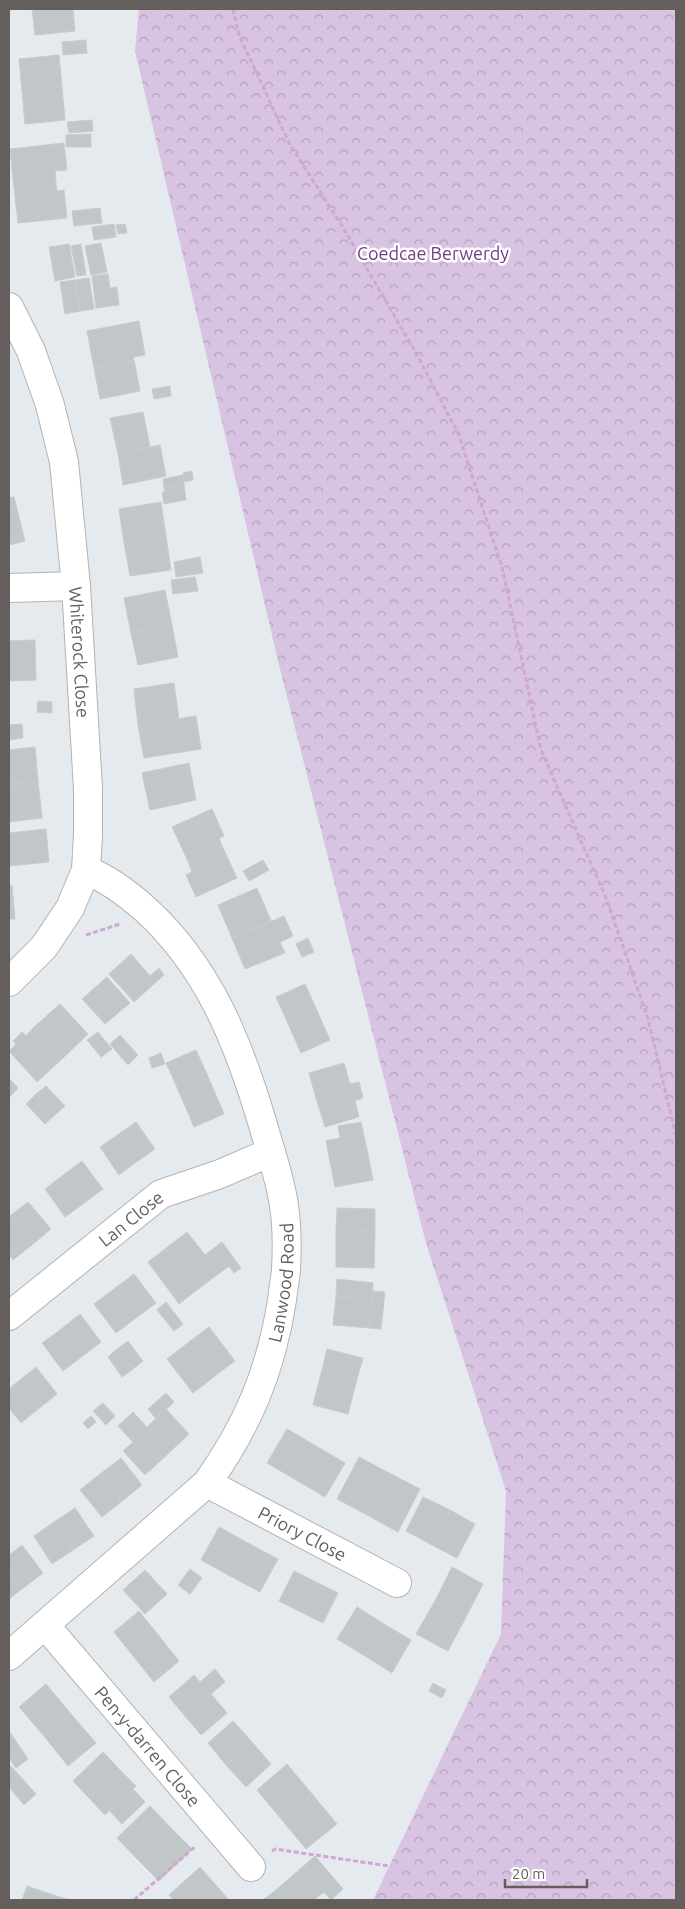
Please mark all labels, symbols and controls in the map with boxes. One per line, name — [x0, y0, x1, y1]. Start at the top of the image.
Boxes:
park label: Coedcae Berwerdy — [357, 243, 509, 263]
street label: Whiterock Close — [66, 586, 94, 718]
street label: Lan Close — [94, 1186, 167, 1250]
street label: Lanwood Road — [264, 1222, 297, 1344]
street label: Priory Close — [255, 1502, 350, 1565]
street label: Pen-y-darren Close — [91, 1682, 205, 1810]
scale bar — [505, 1856, 588, 1888]
text: 20 m — [512, 1865, 545, 1882]

